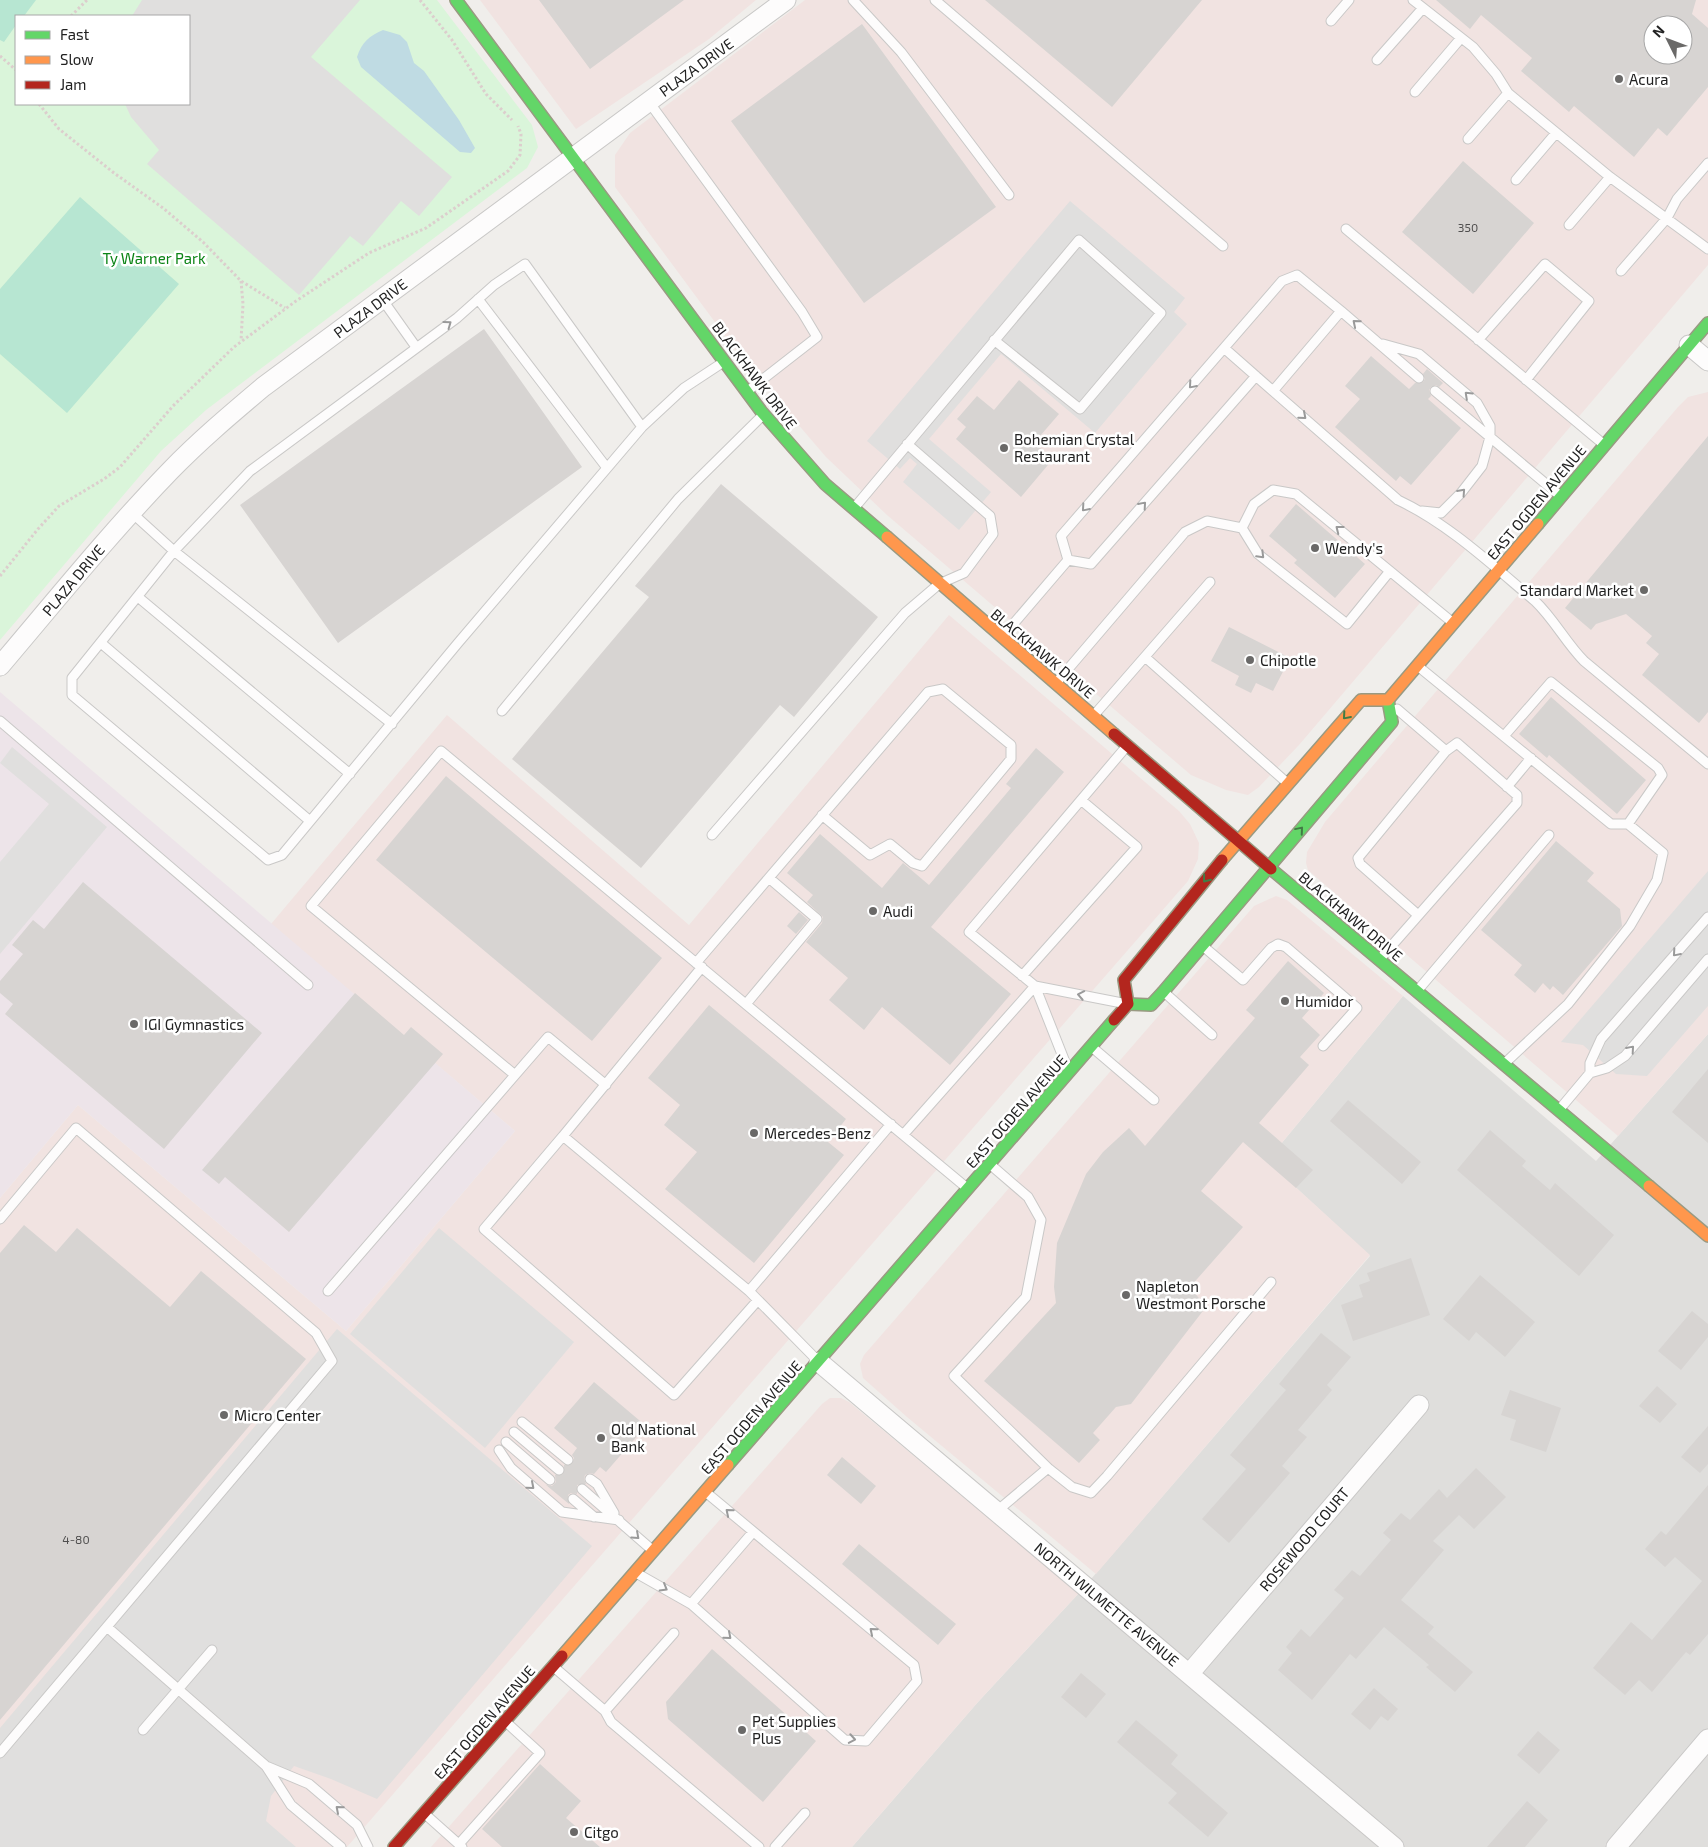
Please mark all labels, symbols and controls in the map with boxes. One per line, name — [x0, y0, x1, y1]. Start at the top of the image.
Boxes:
legend — [15, 15, 190, 105]
north arrow — [1643, 15, 1693, 65]
text: N — [1648, 22, 1668, 40]
text: Fast — [60, 25, 90, 43]
street label: PLAZA DRIVE — [655, 34, 737, 100]
text: Slow — [60, 50, 94, 68]
place label: Acura — [1629, 70, 1668, 88]
marker: Acura — [1613, 73, 1625, 85]
text: Jam — [60, 75, 86, 93]
house number: 350 — [1458, 220, 1478, 234]
park label: Ty Warner Park — [102, 249, 206, 267]
street label: PLAZA DRIVE — [330, 275, 410, 341]
street label: BLACKHAWK DRIVE — [709, 318, 801, 432]
one-way arrow — [442, 321, 452, 330]
one-way arrow — [1353, 321, 1362, 329]
one-way arrow — [1188, 380, 1197, 389]
one-way arrow — [1465, 392, 1474, 401]
one-way arrow — [1298, 411, 1307, 420]
place label: Bohemian Crystal Restaurant — [1014, 430, 1135, 465]
street label: EAST OGDEN AVENUE — [1483, 441, 1589, 563]
marker: Bohemian Crystal Restaurant — [998, 442, 1010, 454]
one-way arrow — [1456, 488, 1465, 497]
one-way arrow — [1137, 502, 1146, 511]
one-way arrow — [1082, 503, 1091, 512]
one-way arrow — [1336, 526, 1345, 534]
place label: Wendy's — [1325, 539, 1383, 557]
street label: PLAZA DRIVE — [38, 541, 108, 619]
marker: Wendy's — [1309, 542, 1321, 554]
one-way arrow — [1255, 549, 1264, 558]
place label: Standard Market — [1520, 581, 1634, 599]
marker: Standard Market — [1638, 584, 1650, 596]
street label: BLACKHAWK DRIVE — [988, 604, 1098, 702]
place label: Chipotle — [1260, 651, 1316, 669]
marker: Chipotle — [1244, 654, 1256, 666]
one-way arrow — [1343, 711, 1352, 720]
one-way arrow — [1295, 827, 1303, 836]
street label: BLACKHAWK DRIVE — [1296, 867, 1406, 965]
one-way arrow — [1204, 873, 1212, 882]
place label: Audi — [883, 902, 913, 920]
marker: Audi — [867, 905, 879, 917]
one-way arrow — [1673, 948, 1682, 957]
one-way arrow — [1077, 990, 1086, 1001]
place label: Humidor — [1295, 992, 1354, 1010]
marker: Humidor — [1279, 995, 1291, 1007]
place label: IGI Gymnastics — [144, 1015, 244, 1033]
marker: IGI Gymnastics — [128, 1018, 140, 1030]
one-way arrow — [1625, 1045, 1634, 1054]
street label: EAST OGDEN AVENUE — [962, 1051, 1070, 1171]
place label: Mercedes-Benz — [764, 1124, 871, 1142]
marker: Mercedes-Benz — [748, 1127, 760, 1139]
place label: Napleton Westmont Porsche — [1136, 1277, 1266, 1312]
marker: Napleton Westmont Porsche — [1120, 1289, 1132, 1301]
street label: EAST OGDEN AVENUE — [697, 1357, 805, 1477]
place label: Micro Center — [234, 1406, 321, 1424]
marker: Micro Center — [218, 1409, 230, 1421]
place label: Old National Bank — [611, 1420, 696, 1455]
marker: Old National Bank — [595, 1432, 607, 1444]
one-way arrow — [526, 1480, 535, 1489]
street label: ROSEWOOD COURT — [1255, 1483, 1353, 1595]
one-way arrow — [726, 1508, 735, 1517]
one-way arrow — [630, 1530, 639, 1539]
house number: 4-80 — [62, 1532, 90, 1546]
street label: NORTH WILMETTE AVENUE — [1031, 1538, 1183, 1670]
one-way arrow — [658, 1582, 667, 1592]
one-way arrow — [870, 1629, 879, 1637]
one-way arrow — [722, 1630, 731, 1639]
street label: EAST OGDEN AVENUE — [430, 1662, 538, 1782]
place label: Pet Supplies Plus — [752, 1712, 836, 1747]
marker: Pet Supplies Plus — [736, 1724, 748, 1736]
one-way arrow — [847, 1734, 856, 1744]
one-way arrow — [335, 1806, 344, 1815]
place label: Citgo — [584, 1823, 619, 1841]
marker: Citgo — [568, 1826, 580, 1838]

